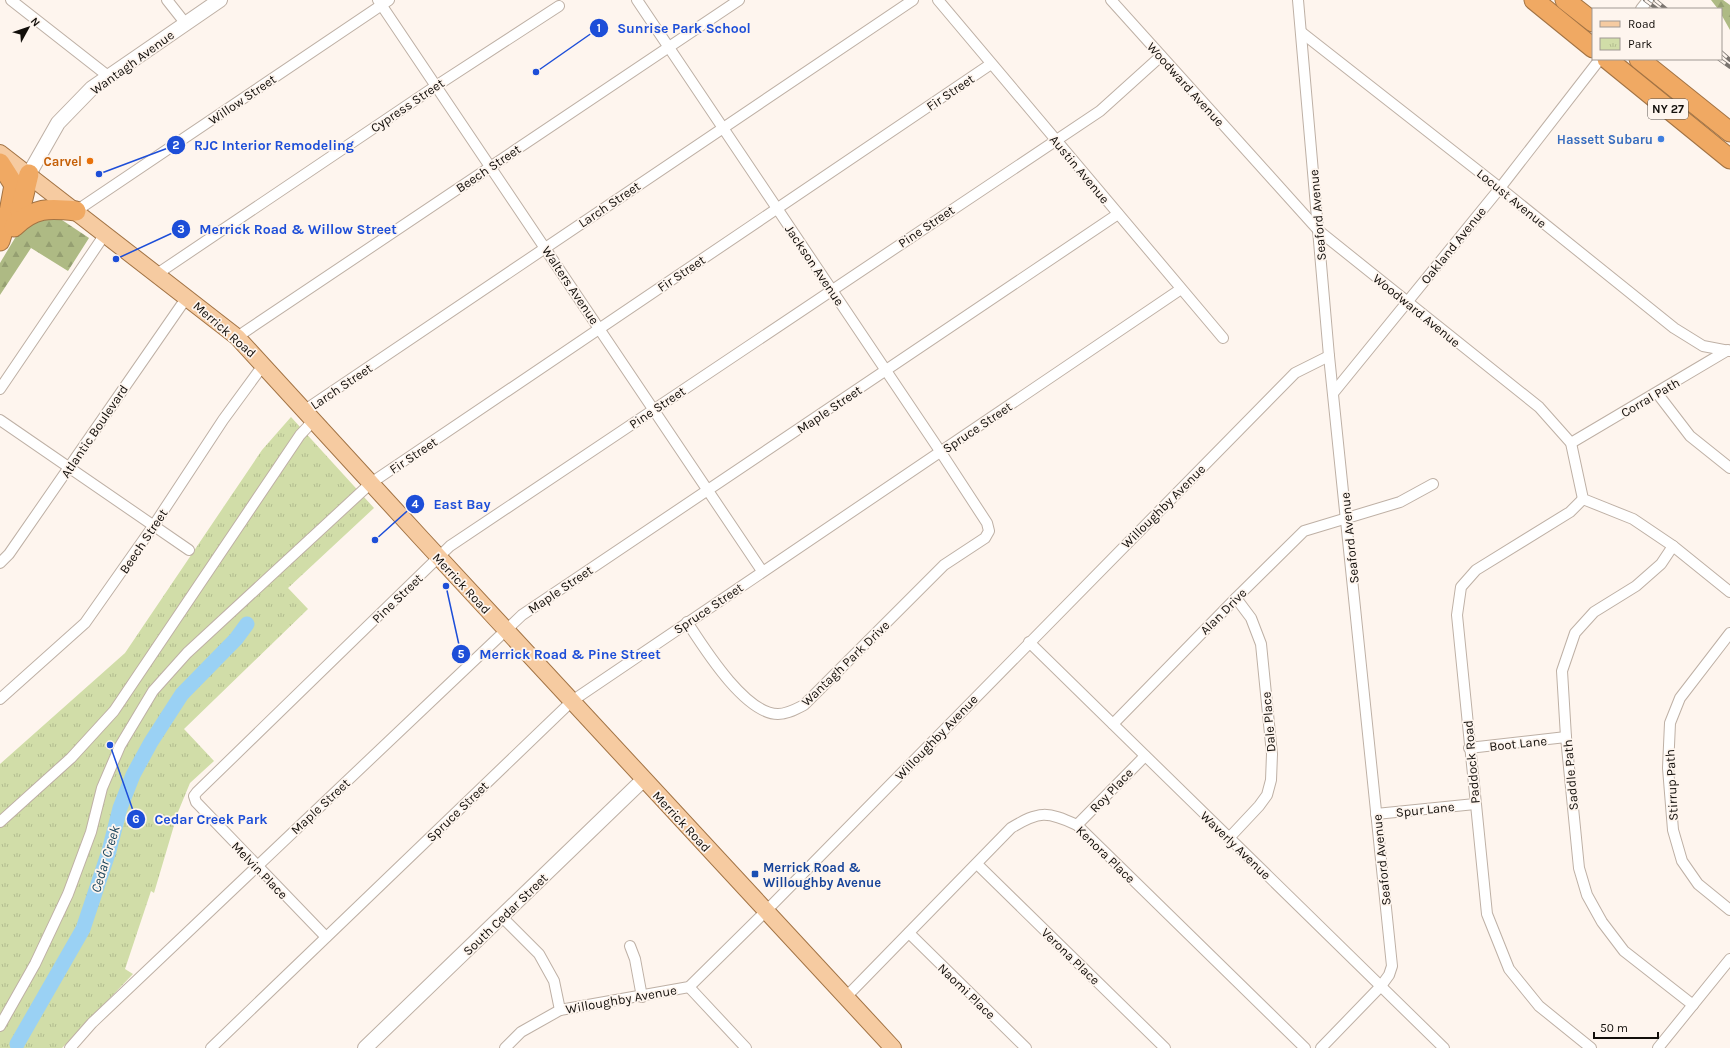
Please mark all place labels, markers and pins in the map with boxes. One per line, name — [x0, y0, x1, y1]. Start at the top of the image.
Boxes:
callout: Sunrise Park School — [589, 15, 758, 41]
callout: RJC Interior Remodeling — [166, 132, 362, 158]
place label: Hassett Subaru — [1557, 132, 1653, 147]
marker: Hassett Subaru — [1656, 134, 1666, 144]
place label: Carvel — [43, 154, 82, 169]
marker: Carvel — [85, 156, 95, 166]
callout: Merrick Road & Willow Street — [171, 216, 405, 242]
callout: East Bay — [405, 491, 498, 517]
callout: Merrick Road & Pine Street — [451, 641, 668, 667]
callout: Cedar Creek Park — [126, 806, 275, 832]
place label: Merrick Road & Willoughby Avenue — [763, 860, 881, 890]
marker: Merrick Road & Willoughby Avenue — [750, 869, 760, 879]

